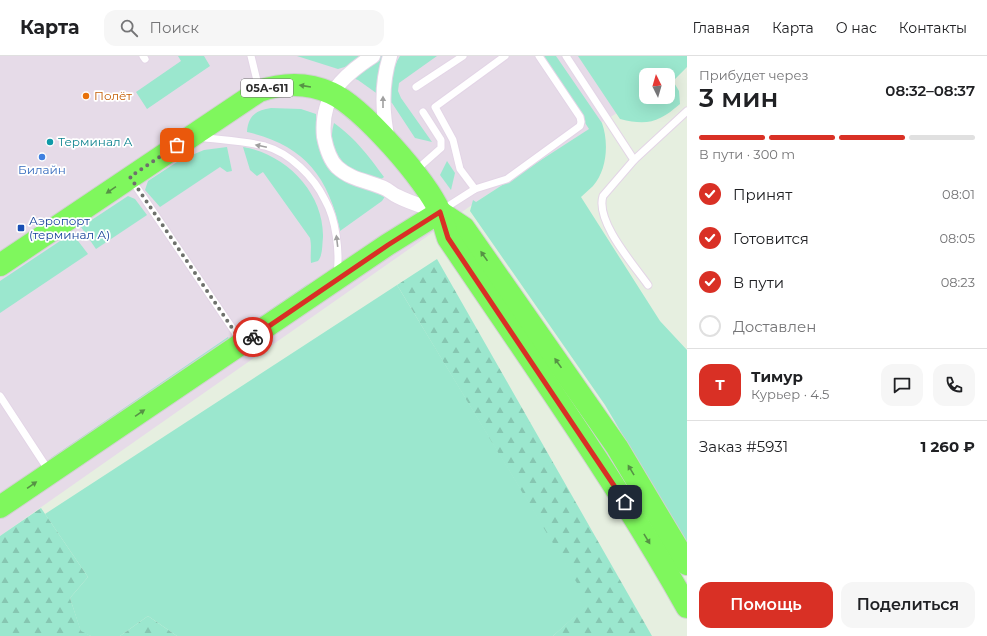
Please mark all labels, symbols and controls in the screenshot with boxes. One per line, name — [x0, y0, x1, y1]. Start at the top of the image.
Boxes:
search box — [104, 10, 384, 46]
text: Карта — [20, 16, 80, 39]
icon: search — [118, 17, 140, 39]
text: Поиск — [150, 18, 199, 37]
text: Главная — [692, 19, 750, 37]
text: Карта — [772, 19, 814, 37]
text: О нас — [836, 19, 877, 37]
text: Контакты — [899, 19, 967, 37]
text: Прибудет через — [699, 67, 808, 83]
north arrow — [639, 68, 675, 104]
map controls — [639, 68, 675, 104]
road number: 05А-611 — [241, 79, 293, 97]
text: 08:32–08:37 — [885, 81, 975, 100]
text: 3 мин — [699, 82, 778, 114]
one-way arrow — [299, 83, 311, 89]
place label: Полёт — [94, 88, 132, 103]
marker: Полёт — [81, 91, 91, 101]
one-way arrow — [380, 95, 386, 108]
pin — [160, 128, 194, 162]
place label: Терминал А — [58, 134, 133, 149]
icon: bag — [166, 134, 188, 156]
marker: Терминал А — [45, 137, 55, 147]
one-way arrow — [254, 142, 267, 148]
text: В пути · 300 m — [699, 146, 795, 162]
marker: Билайн — [37, 152, 47, 162]
place label: Билайн — [18, 162, 66, 177]
icon: check — [699, 183, 721, 205]
text: Принят — [733, 185, 792, 204]
one-way arrow — [106, 186, 116, 194]
text: 08:01 — [942, 186, 975, 202]
place label: Аэропорт (терминал А) — [29, 213, 110, 242]
marker: Аэропорт (терминал А) — [16, 223, 26, 233]
icon: check — [699, 227, 721, 249]
text: Готовится — [733, 229, 809, 248]
text: 08:05 — [939, 230, 975, 246]
one-way arrow — [334, 235, 340, 247]
one-way arrow — [480, 251, 488, 261]
icon: check — [699, 271, 721, 293]
text: В пути — [733, 273, 784, 292]
text: 08:23 — [941, 274, 975, 290]
courier — [233, 317, 273, 357]
text: Доставлен — [733, 317, 816, 336]
icon: bike — [242, 326, 264, 348]
one-way arrow — [554, 357, 562, 368]
button: chat — [881, 364, 923, 406]
button: phone — [933, 364, 975, 406]
text: Тимур — [751, 367, 803, 386]
text: Т — [715, 375, 725, 394]
text: Курьер · 4.5 — [751, 386, 829, 402]
one-way arrow — [134, 409, 146, 416]
text: Заказ #5931 — [699, 437, 788, 456]
text: 1 260 ₽ — [920, 437, 975, 456]
one-way arrow — [627, 465, 635, 475]
one-way arrow — [27, 481, 37, 489]
pin — [608, 485, 642, 519]
icon: home — [614, 491, 636, 513]
one-way arrow — [644, 533, 651, 545]
button: Помощь — [699, 582, 833, 628]
button: Поделиться — [841, 582, 975, 628]

